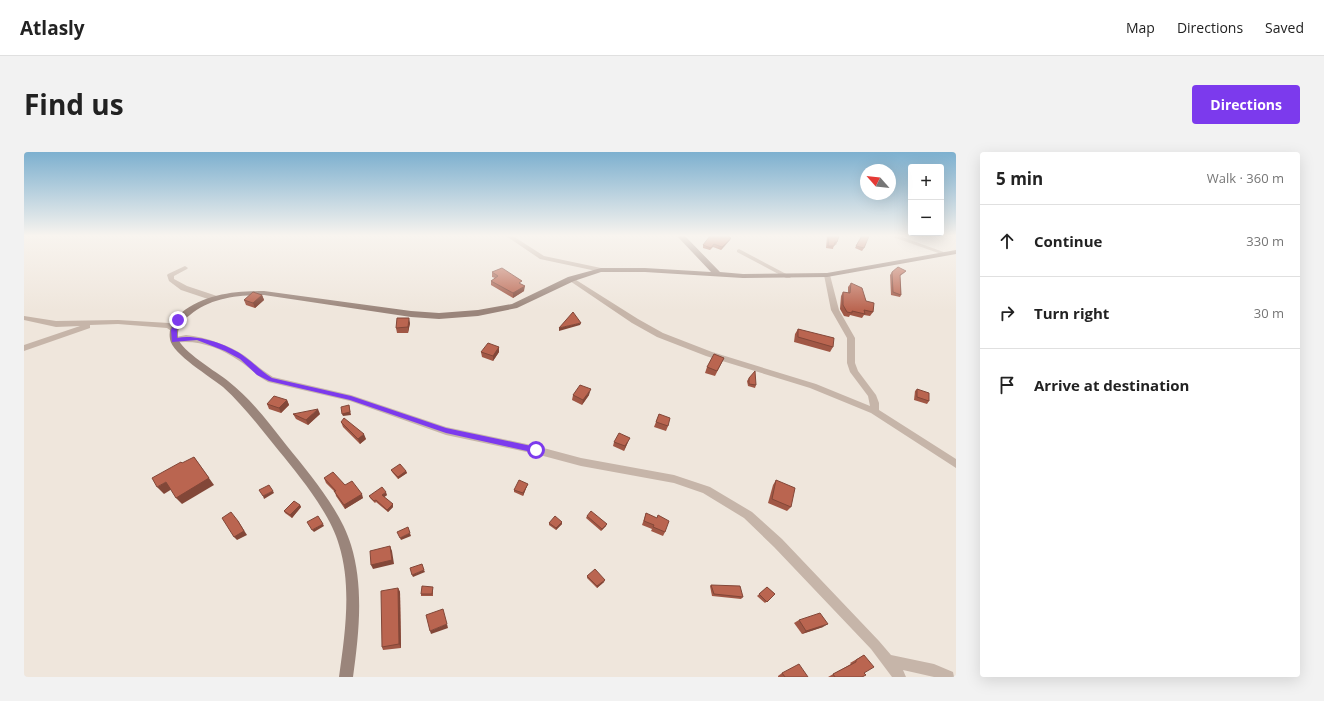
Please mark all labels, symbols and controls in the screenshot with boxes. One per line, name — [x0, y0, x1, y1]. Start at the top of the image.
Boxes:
text: Atlasly — [20, 15, 85, 41]
text: Map — [1126, 18, 1155, 37]
text: Directions — [1177, 18, 1243, 37]
text: Saved — [1265, 18, 1304, 37]
text: Find us — [24, 85, 124, 123]
button: Directions — [1192, 85, 1300, 124]
north arrow — [860, 164, 896, 200]
map controls — [908, 164, 944, 236]
button: + — [908, 164, 944, 200]
text: 5 min — [996, 167, 1043, 190]
text: Walk · 360 m — [1207, 169, 1284, 187]
button: − — [908, 200, 944, 236]
icon: ahead — [996, 230, 1018, 252]
text: Continue — [1034, 231, 1102, 251]
text: 330 m — [1246, 232, 1284, 250]
icon: right — [996, 302, 1018, 324]
text: Turn right — [1034, 303, 1109, 323]
text: 30 m — [1254, 304, 1284, 322]
route end — [169, 311, 187, 329]
icon: arrive — [996, 374, 1018, 396]
text: Arrive at destination — [1034, 375, 1189, 395]
route start — [527, 441, 545, 459]

